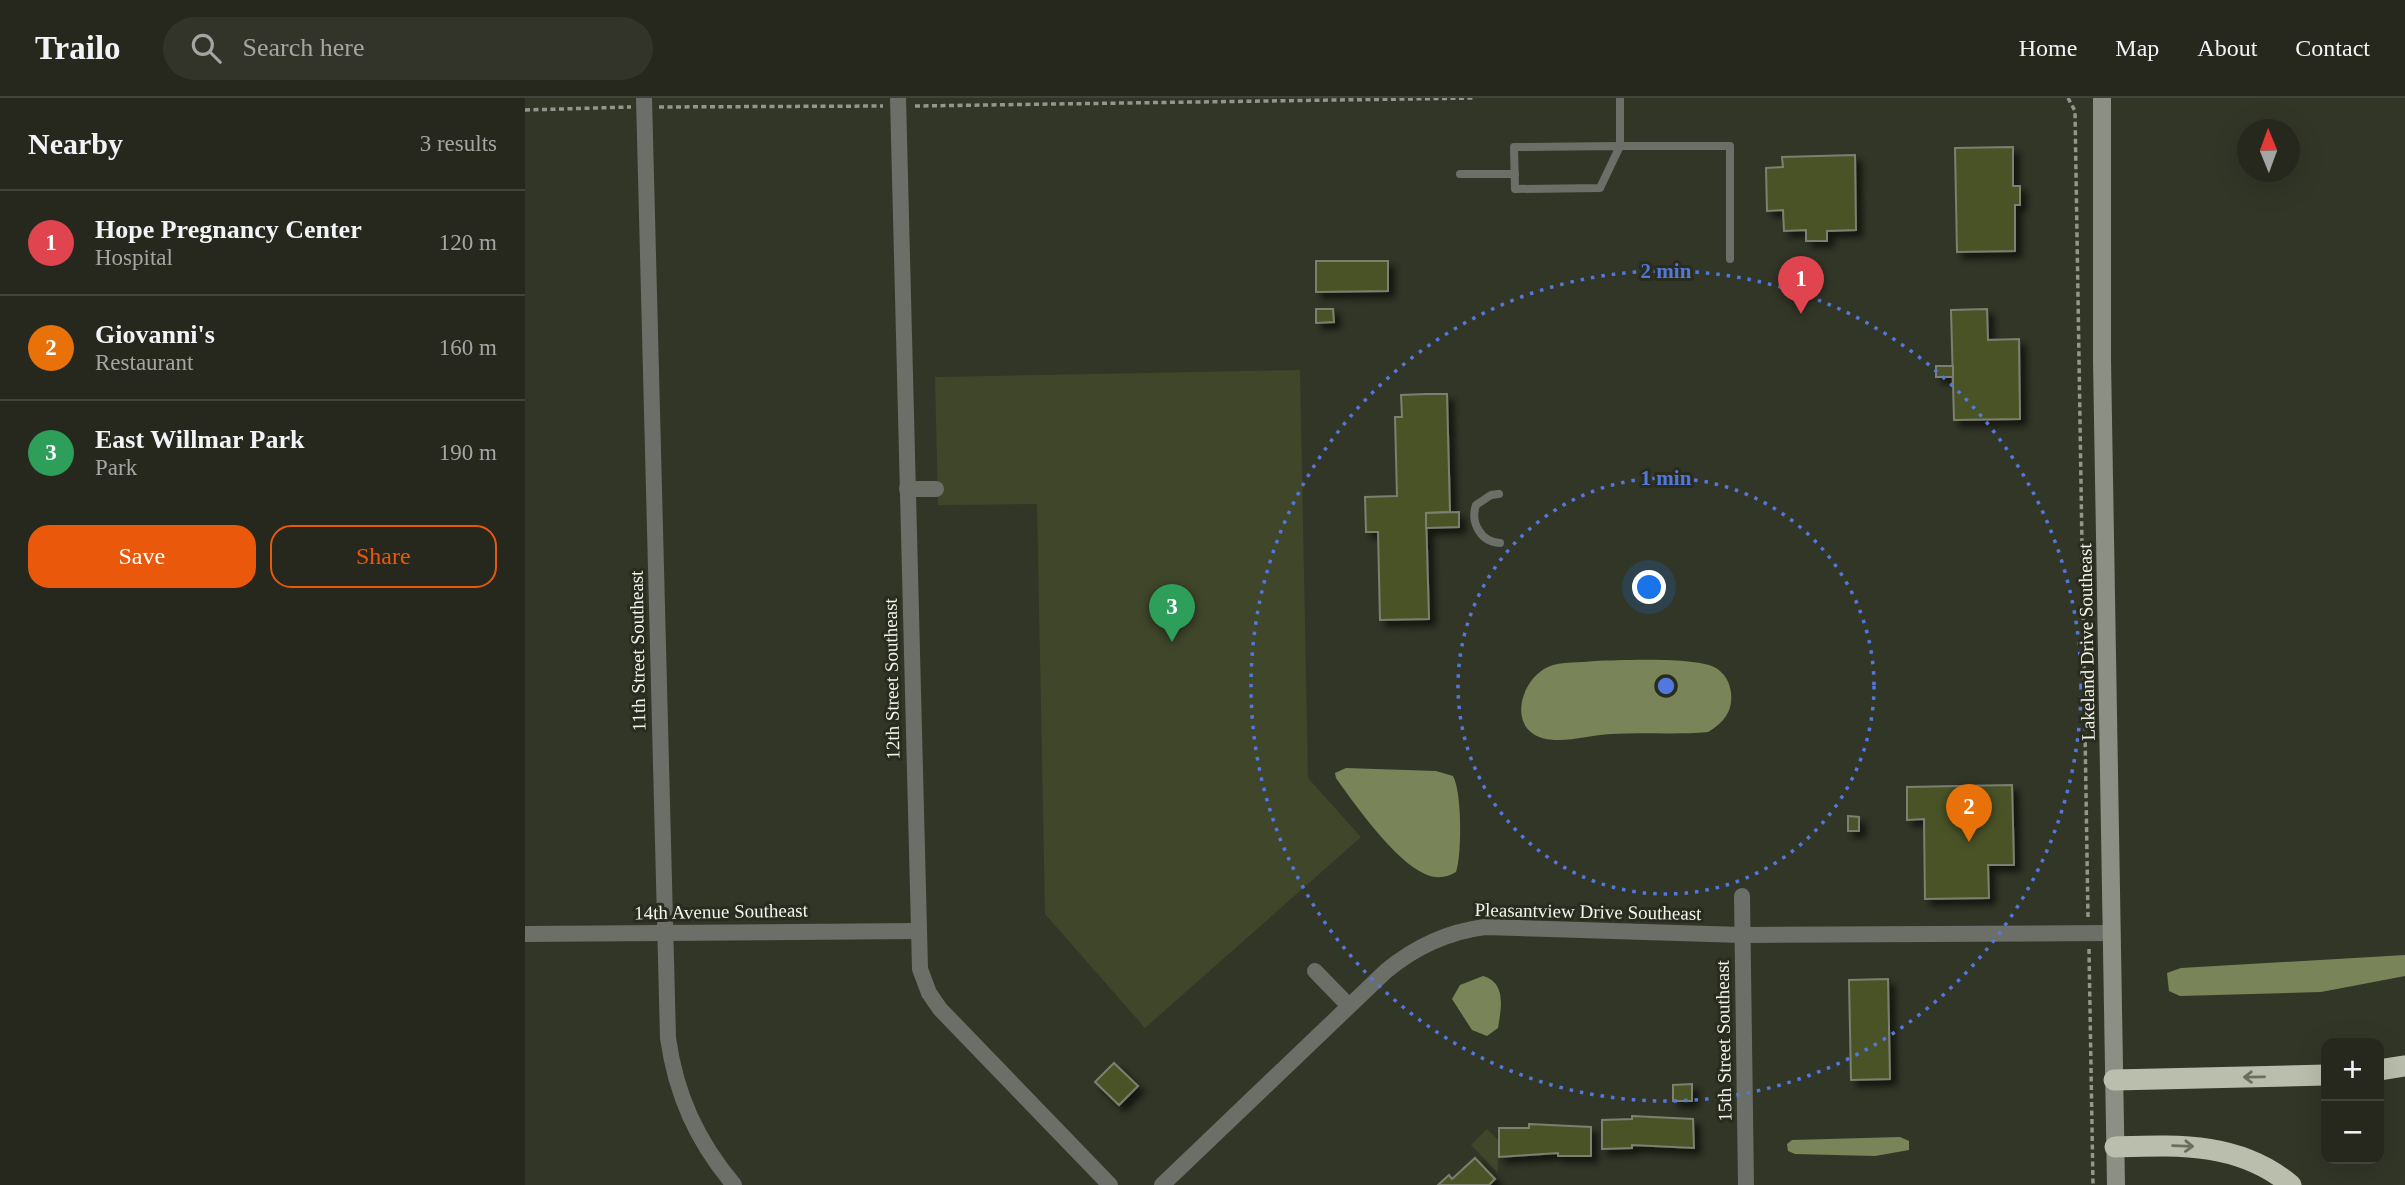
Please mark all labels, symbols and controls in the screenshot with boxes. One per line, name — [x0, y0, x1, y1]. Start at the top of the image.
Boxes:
search box — [163, 17, 653, 80]
icon: search — [187, 29, 225, 67]
text: Trailo — [35, 30, 121, 66]
text: Search here — [243, 33, 365, 62]
text: Home — [2019, 35, 2077, 61]
text: Map — [2115, 35, 2159, 61]
text: About — [2197, 35, 2257, 61]
text: Contact — [2295, 35, 2370, 61]
north arrow — [2237, 119, 2300, 182]
text: Nearby — [28, 127, 123, 160]
text: 3 results — [420, 131, 497, 156]
text: Hope Pregnancy Center — [95, 215, 362, 244]
text: 1 — [45, 230, 57, 255]
text: 120 m — [439, 230, 497, 255]
text: Hospital — [95, 245, 173, 270]
pin: 1 — [1778, 256, 1824, 314]
text: 2 min — [1641, 259, 1692, 283]
text: Giovanni's — [95, 320, 215, 349]
text: 2 — [45, 335, 57, 360]
text: 160 m — [439, 335, 497, 360]
text: Restaurant — [95, 350, 193, 375]
text: East Willmar Park — [95, 425, 304, 454]
text: 3 — [45, 440, 57, 465]
text: 190 m — [439, 440, 497, 465]
text: Park — [95, 455, 137, 480]
text: 1 min — [1641, 466, 1692, 490]
button: Save — [28, 525, 256, 588]
button: Share — [270, 525, 497, 588]
street label: Lakeland Drive Southeast — [2074, 542, 2099, 741]
street label: 11th Street Southeast — [626, 570, 649, 732]
your location — [1632, 570, 1666, 604]
pin: 3 — [1149, 584, 1195, 642]
street label: 12th Street Southeast — [880, 597, 903, 760]
centre of rings — [1654, 674, 1678, 698]
pin: 2 — [1946, 784, 1992, 842]
street label: 14th Avenue Southeast — [634, 899, 809, 924]
street label: Pleasantview Drive Southeast — [1474, 899, 1702, 924]
street label: 15th Street Southeast — [1712, 959, 1735, 1122]
map controls — [2321, 1038, 2384, 1164]
button: + — [2321, 1038, 2384, 1101]
one-way arrow — [2243, 1070, 2266, 1083]
button: − — [2321, 1101, 2384, 1164]
one-way arrow — [2172, 1139, 2195, 1153]

